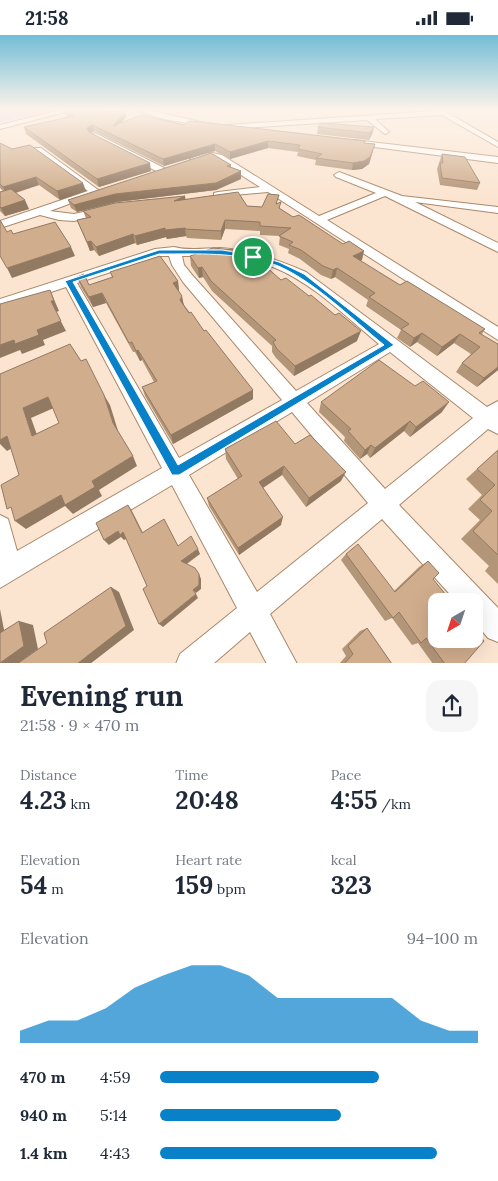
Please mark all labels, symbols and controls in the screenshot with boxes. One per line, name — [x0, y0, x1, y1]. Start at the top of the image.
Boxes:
text: 21:58 — [25, 6, 69, 30]
pin — [232, 236, 274, 278]
icon: arrive — [239, 243, 267, 271]
north arrow — [428, 593, 482, 647]
map controls — [428, 593, 483, 648]
text: Evening run — [20, 678, 183, 714]
button: share — [426, 680, 478, 732]
text: 21:58 · 9 × 470 m — [20, 715, 139, 735]
text: Distance — [20, 766, 77, 784]
text: Time — [175, 766, 208, 784]
text: Pace — [331, 766, 361, 784]
text: 4.23 — [20, 784, 67, 816]
text: 20:48 — [175, 784, 239, 816]
text: 4:55 — [331, 784, 378, 816]
text: km — [67, 795, 91, 813]
text: /km — [378, 795, 411, 813]
text: Elevation — [20, 851, 80, 869]
text: Heart rate — [175, 851, 242, 869]
text: kcal — [331, 851, 357, 869]
text: 54 — [20, 869, 47, 901]
text: 159 — [175, 869, 213, 901]
text: 323 — [331, 869, 372, 901]
text: m — [47, 880, 64, 898]
text: bpm — [213, 880, 246, 898]
text: Elevation — [20, 928, 89, 948]
text: 94–100 m — [407, 928, 478, 948]
text: 470 m — [20, 1067, 65, 1087]
text: 4:59 — [100, 1067, 131, 1087]
text: 940 m — [20, 1105, 67, 1125]
text: 5:14 — [100, 1105, 127, 1125]
text: 1.4 km — [20, 1143, 67, 1163]
text: 4:43 — [100, 1143, 130, 1163]

